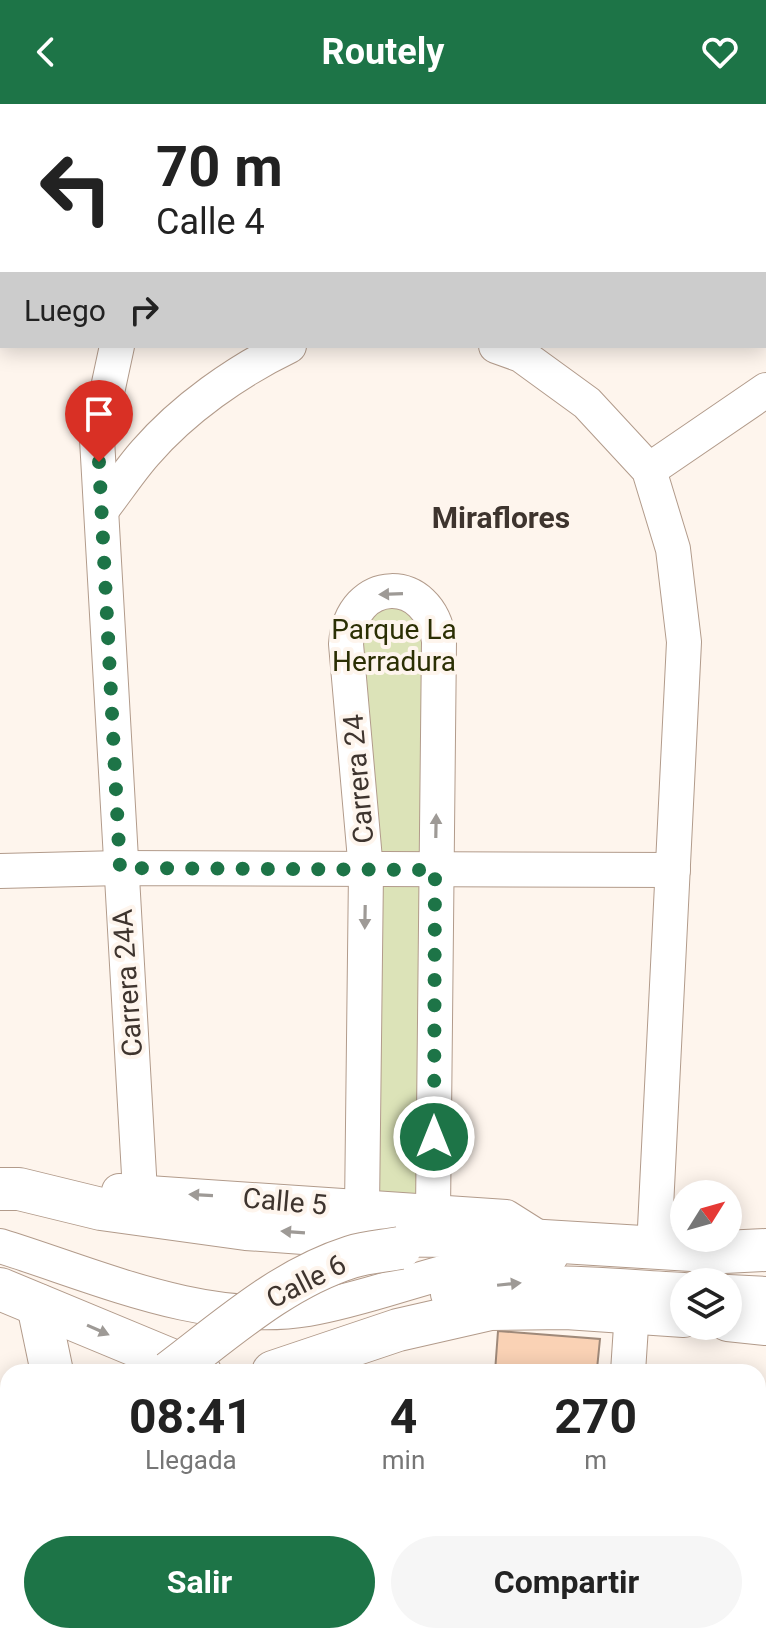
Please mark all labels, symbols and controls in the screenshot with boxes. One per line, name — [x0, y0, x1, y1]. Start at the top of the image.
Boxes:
icon: back — [24, 30, 68, 74]
icon: heart — [698, 30, 742, 74]
text: Routely — [322, 31, 444, 73]
text: 70 m — [156, 134, 283, 200]
icon: left — [24, 136, 128, 240]
text: Calle 4 — [156, 201, 265, 243]
icon: right — [122, 288, 166, 332]
text: Luego — [24, 293, 106, 328]
pin — [65, 380, 133, 462]
icon: arrive — [77, 392, 121, 436]
district label: Miraflores — [432, 500, 570, 535]
one-way arrow — [378, 587, 404, 600]
park label: Parque La Herradura — [331, 613, 457, 678]
street label: Carrera 24 — [336, 713, 381, 845]
one-way arrow — [430, 813, 442, 838]
one-way arrow — [359, 905, 372, 930]
street label: Carrera 24A — [106, 908, 149, 1058]
position arrow — [392, 1095, 476, 1179]
north arrow — [670, 1180, 742, 1252]
map controls — [670, 1180, 742, 1340]
street label: Calle 5 — [241, 1181, 329, 1222]
one-way arrow — [188, 1188, 213, 1201]
one-way arrow — [280, 1225, 305, 1238]
street label: Calle 6 — [261, 1248, 351, 1315]
button: layers — [670, 1268, 742, 1340]
one-way arrow — [496, 1277, 521, 1290]
one-way arrow — [86, 1323, 110, 1337]
text: 08:41 — [129, 1388, 253, 1445]
text: 4 — [390, 1388, 417, 1445]
text: 270 — [554, 1388, 637, 1445]
text: Llegada — [145, 1445, 237, 1475]
text: min — [382, 1445, 425, 1475]
text: m — [584, 1445, 607, 1475]
button: Salir — [24, 1536, 375, 1628]
button: Compartir — [391, 1536, 742, 1628]

